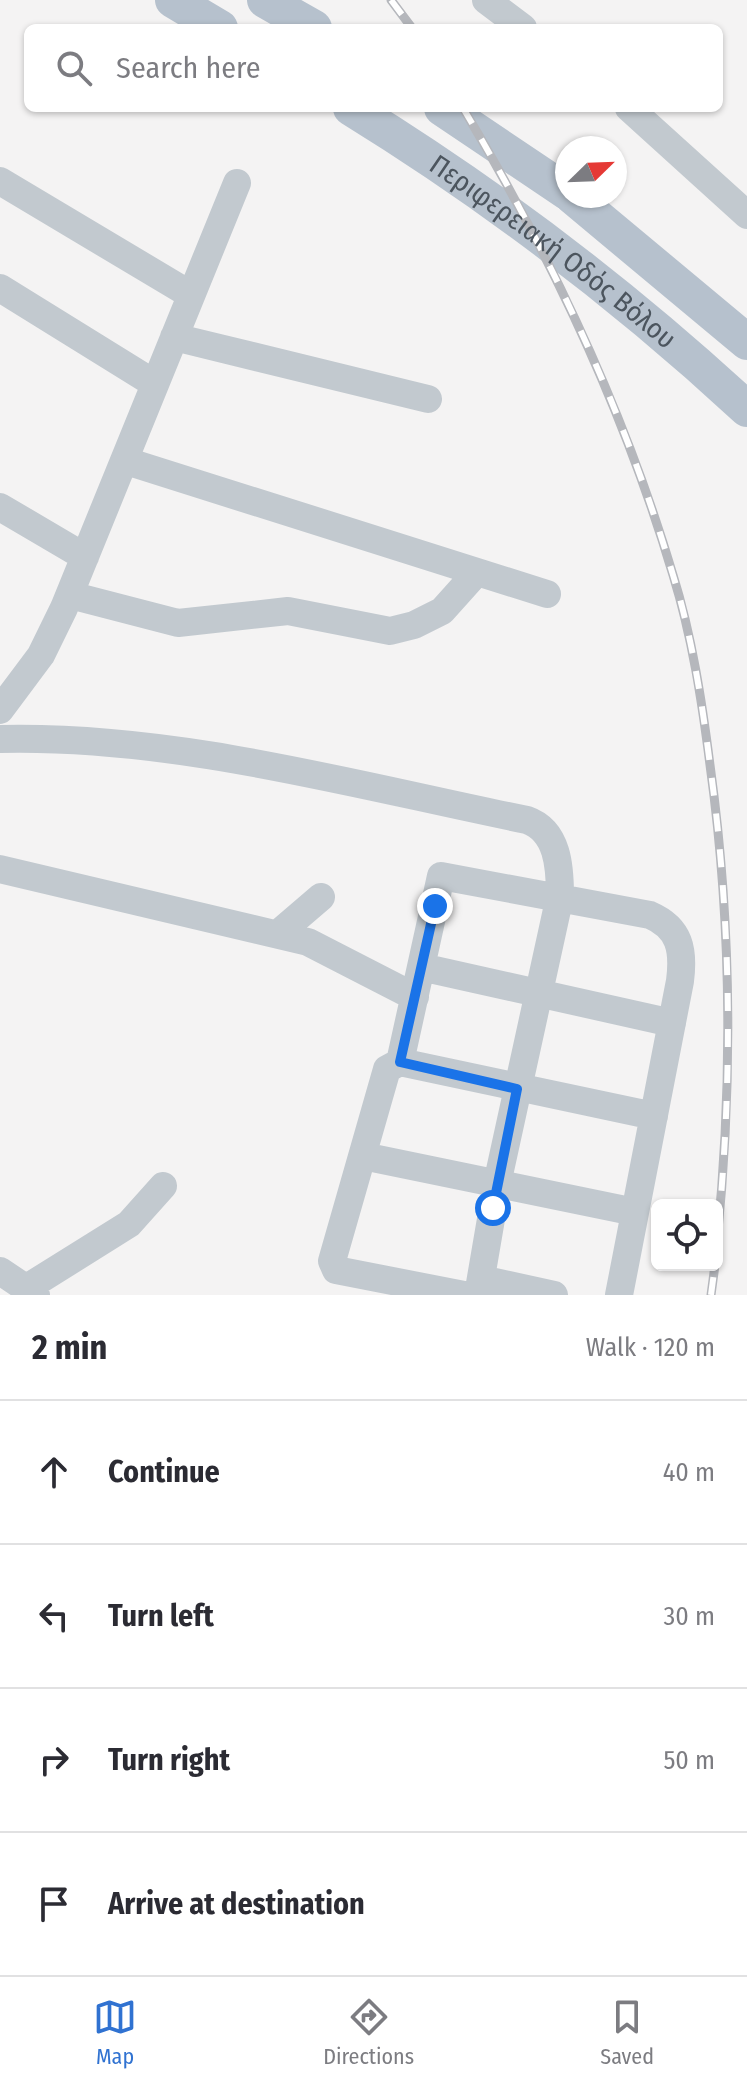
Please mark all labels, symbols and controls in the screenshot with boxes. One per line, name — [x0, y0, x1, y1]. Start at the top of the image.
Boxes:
search box — [24, 24, 723, 112]
icon: search — [52, 46, 96, 90]
text: Search here — [116, 50, 261, 86]
north arrow — [555, 136, 627, 208]
street label: Περιφερειακή Οδός Βόλου — [424, 147, 683, 355]
route end — [417, 888, 453, 924]
route start — [475, 1190, 511, 1226]
map controls — [651, 1199, 723, 1271]
button: locate — [651, 1199, 723, 1271]
text: 2 min — [32, 1327, 107, 1368]
text: Walk · 120 m — [586, 1332, 715, 1363]
icon: ahead — [32, 1450, 76, 1494]
text: Continue — [108, 1454, 220, 1490]
text: 40 m — [663, 1457, 715, 1488]
icon: left — [32, 1594, 76, 1638]
text: Turn left — [108, 1598, 214, 1634]
text: 30 m — [664, 1601, 715, 1632]
icon: right — [32, 1738, 76, 1782]
text: Turn right — [108, 1742, 230, 1778]
text: 50 m — [663, 1745, 715, 1776]
icon: arrive — [32, 1882, 76, 1926]
text: Arrive at destination — [108, 1886, 365, 1922]
tab: Map — [93, 1995, 137, 2070]
tab: Directions — [323, 1995, 414, 2070]
tab: Saved — [600, 1995, 654, 2070]

